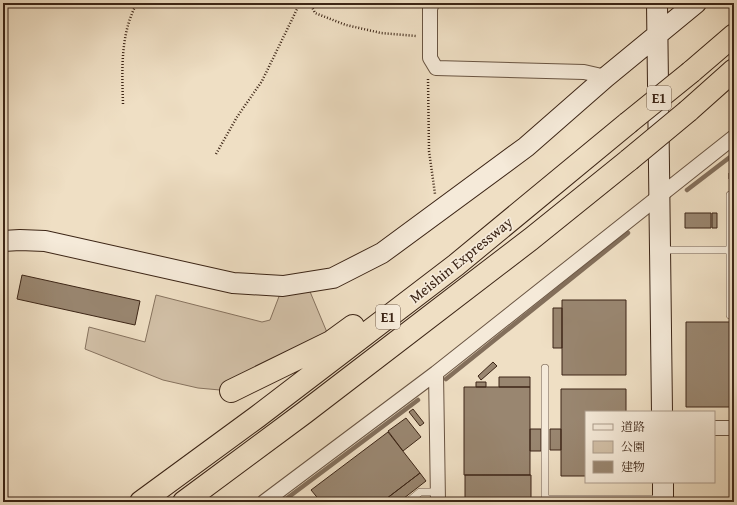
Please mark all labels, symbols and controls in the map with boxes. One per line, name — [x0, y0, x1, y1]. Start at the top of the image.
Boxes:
road number: E1 — [647, 86, 671, 110]
street label: Meishin Expressway — [405, 211, 517, 308]
road number: E1 — [376, 305, 400, 329]
legend — [585, 411, 715, 483]
text: 道路 — [621, 418, 645, 435]
text: 公園 — [621, 438, 645, 455]
text: 建物 — [621, 458, 645, 475]

